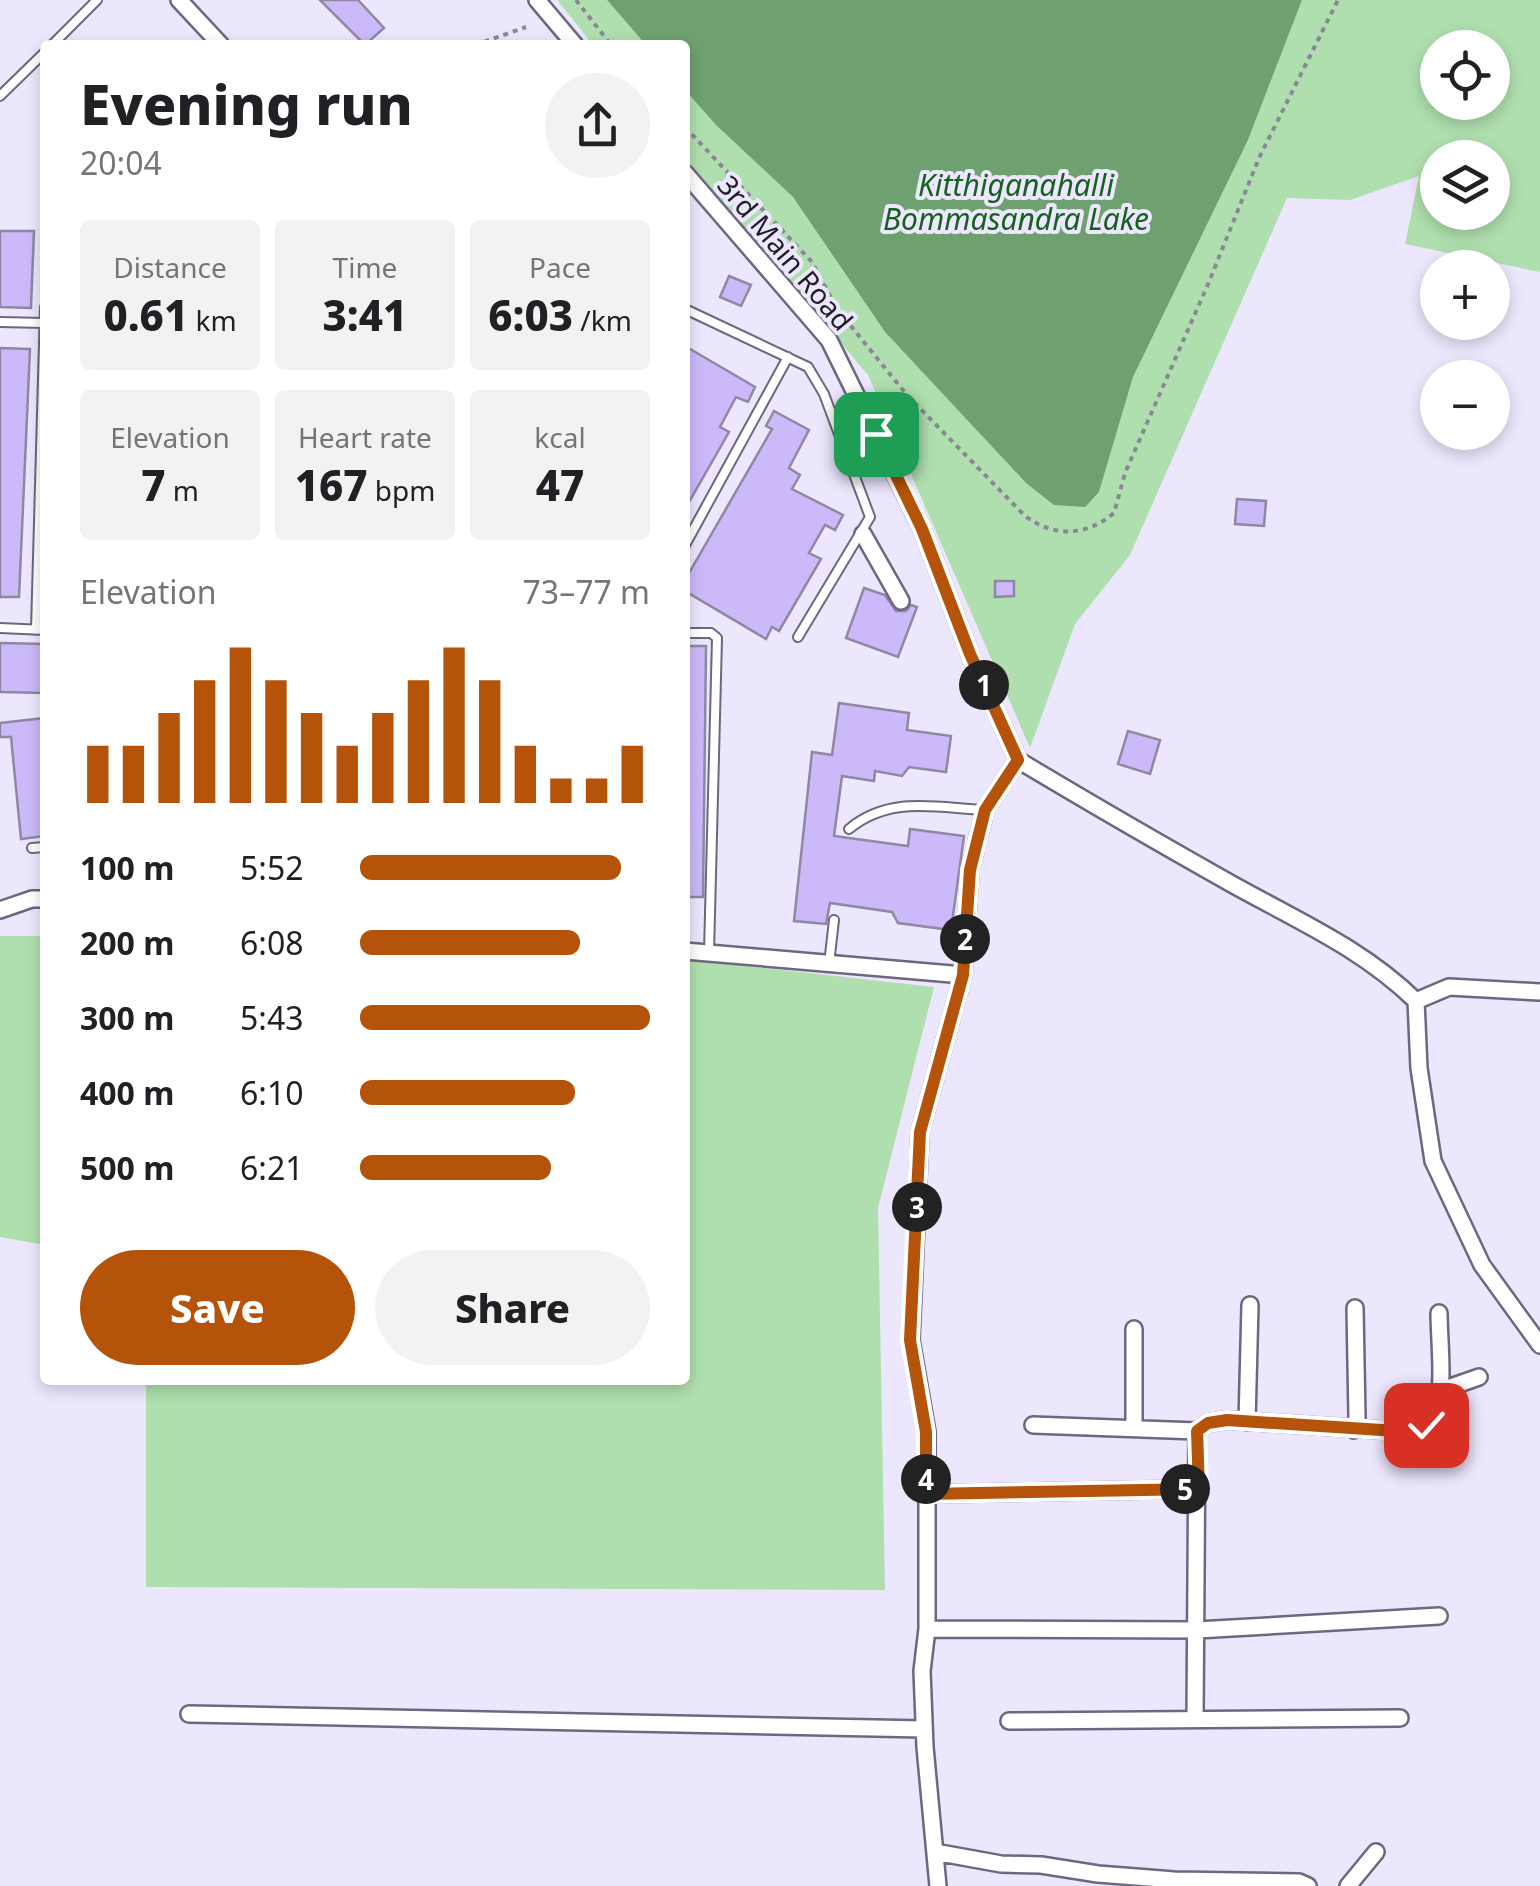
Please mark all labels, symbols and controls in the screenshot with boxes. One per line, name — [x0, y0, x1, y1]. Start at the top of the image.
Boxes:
map controls — [1420, 30, 1510, 450]
button: locate — [1420, 30, 1510, 120]
text: Evening run — [80, 66, 413, 141]
button: share — [545, 73, 650, 178]
button: layers — [1420, 140, 1510, 230]
text: 20:04 — [80, 141, 162, 184]
water label: Kitthiganahalli Bommasandra Lake — [883, 164, 1149, 239]
street label: 3rd Main Road — [710, 167, 862, 338]
text: Distance — [113, 248, 227, 286]
text: Time — [333, 248, 397, 286]
text: Pace — [529, 248, 591, 286]
button: + — [1420, 250, 1510, 340]
text: 0.61 — [103, 286, 188, 343]
text: 3:41 — [323, 286, 407, 343]
text: 6:03 — [488, 286, 573, 343]
text: km — [188, 301, 237, 339]
text: /km — [573, 301, 632, 339]
button: − — [1420, 360, 1510, 450]
pin — [834, 392, 919, 477]
icon: arrive — [849, 407, 904, 462]
text: Elevation — [110, 418, 230, 456]
text: Heart rate — [298, 418, 432, 456]
text: kcal — [534, 418, 586, 456]
text: 7 — [141, 456, 165, 513]
text: 167 — [295, 456, 367, 513]
text: 47 — [536, 456, 584, 513]
text: m — [165, 471, 199, 509]
text: bpm — [367, 471, 435, 509]
text: Elevation — [80, 570, 217, 613]
text: 73–77 m — [523, 570, 650, 613]
pin: 1 — [959, 660, 1009, 710]
text: 1 — [976, 666, 992, 704]
text: 100 m — [80, 846, 174, 889]
text: 5:52 — [240, 846, 304, 889]
pin: 2 — [940, 914, 990, 964]
text: 2 — [957, 920, 973, 958]
text: 200 m — [80, 921, 174, 964]
text: 6:08 — [240, 921, 304, 964]
text: 300 m — [80, 996, 174, 1039]
text: 5:43 — [240, 996, 304, 1039]
text: 400 m — [80, 1071, 174, 1114]
text: 6:10 — [240, 1071, 304, 1114]
text: 500 m — [80, 1146, 174, 1189]
text: 6:21 — [240, 1146, 304, 1189]
pin: 3 — [892, 1182, 942, 1232]
text: 3 — [909, 1188, 925, 1226]
button: Save — [80, 1250, 355, 1365]
button: Share — [375, 1250, 650, 1365]
pin — [1384, 1383, 1469, 1468]
icon: check — [1399, 1398, 1454, 1453]
pin: 4 — [901, 1454, 951, 1504]
text: 4 — [918, 1460, 934, 1498]
pin: 5 — [1160, 1464, 1210, 1514]
text: 5 — [1177, 1470, 1193, 1508]

